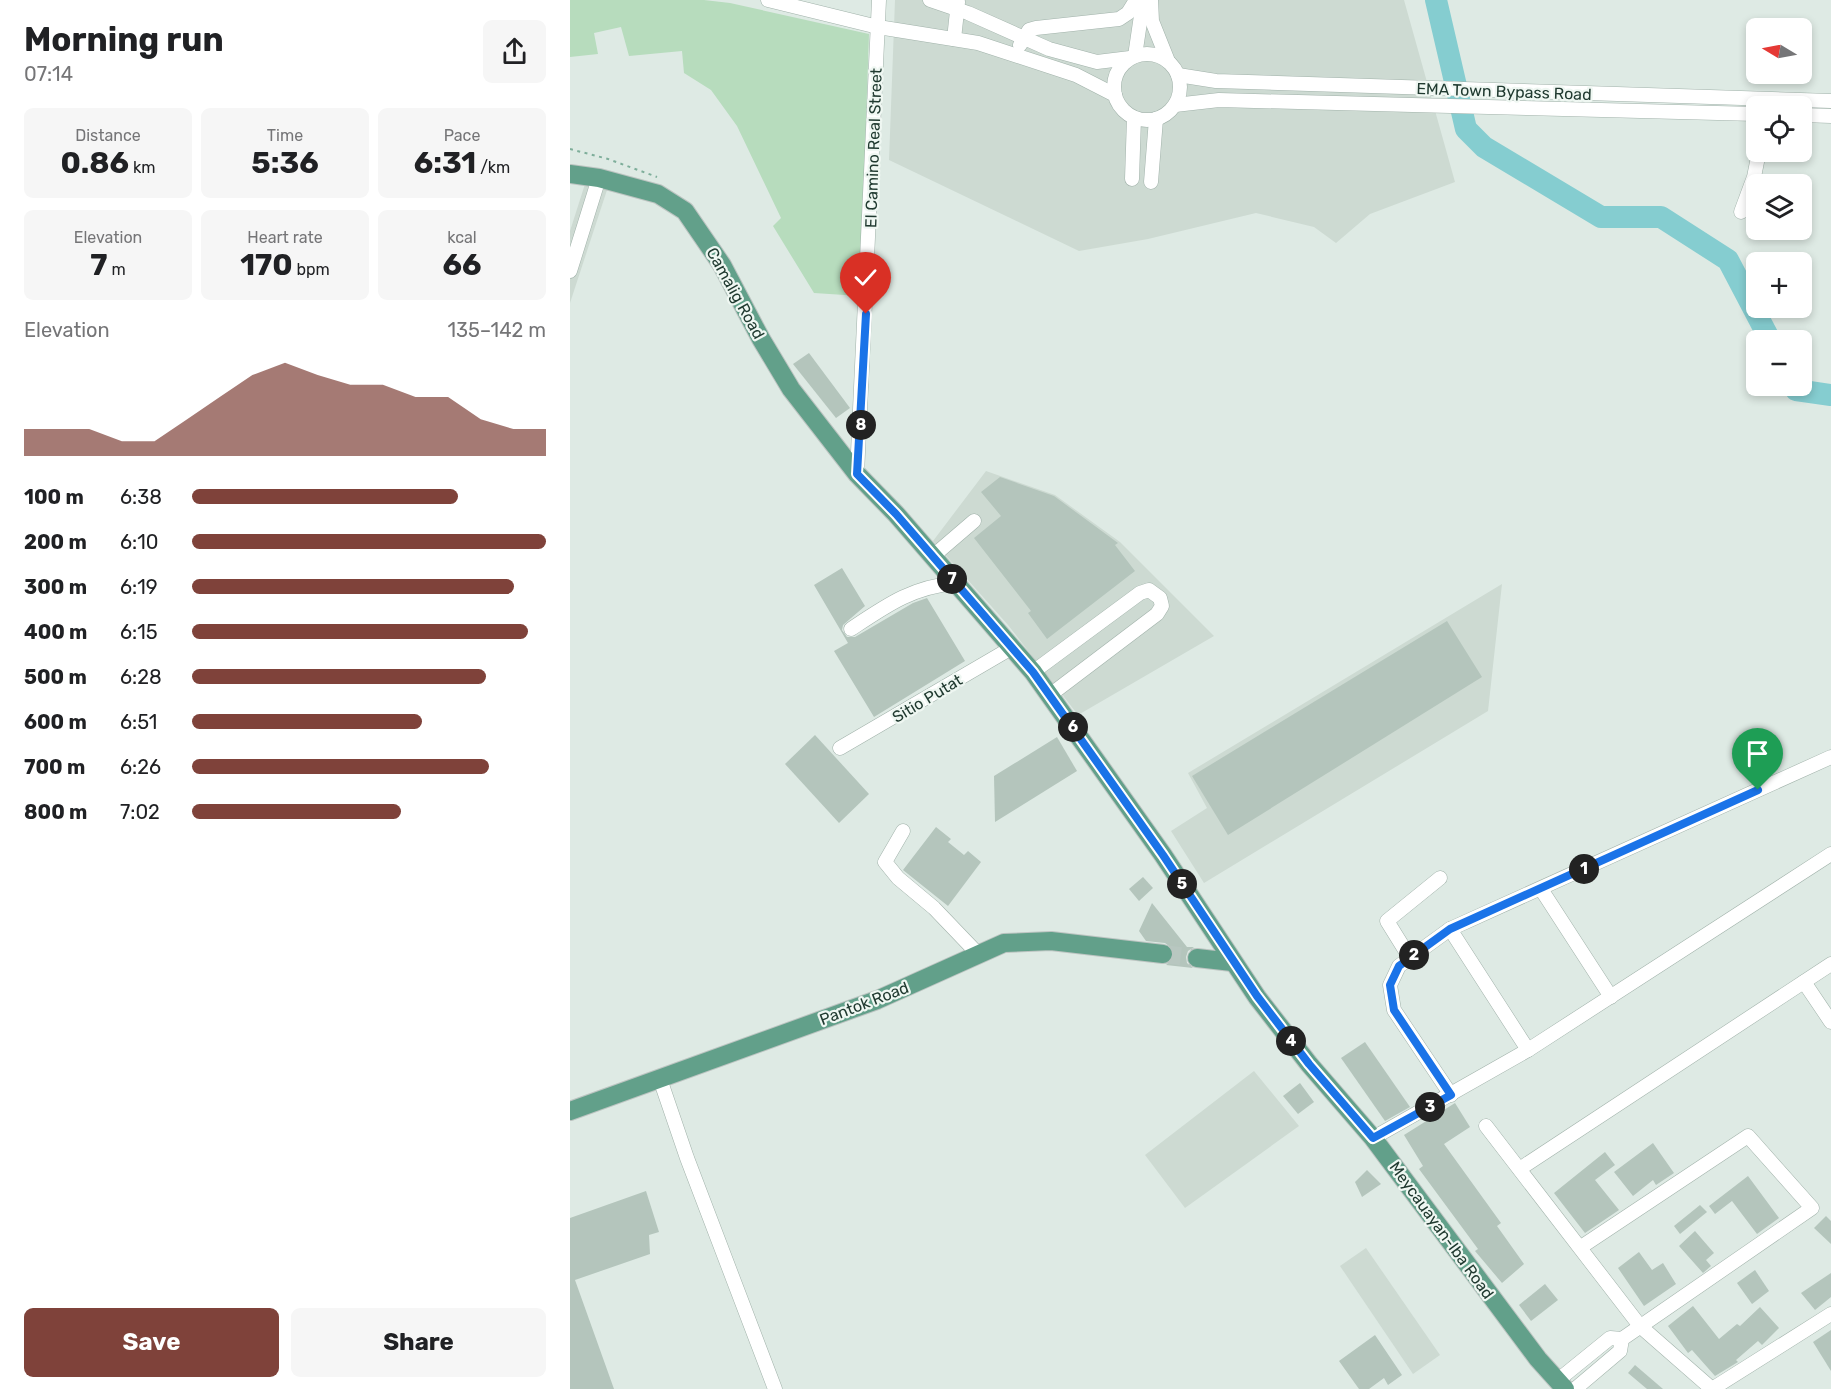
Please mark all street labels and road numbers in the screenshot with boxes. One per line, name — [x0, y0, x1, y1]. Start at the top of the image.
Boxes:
street label: El Camino Real Street — [861, 68, 886, 228]
street label: EMA Town Bypass Road — [1416, 79, 1592, 104]
street label: Camalig Road — [703, 244, 769, 342]
street label: Sitio Putat — [889, 670, 966, 727]
street label: Pantok Road — [817, 978, 911, 1029]
street label: Meycauayan-Iba Road — [1385, 1158, 1498, 1303]

